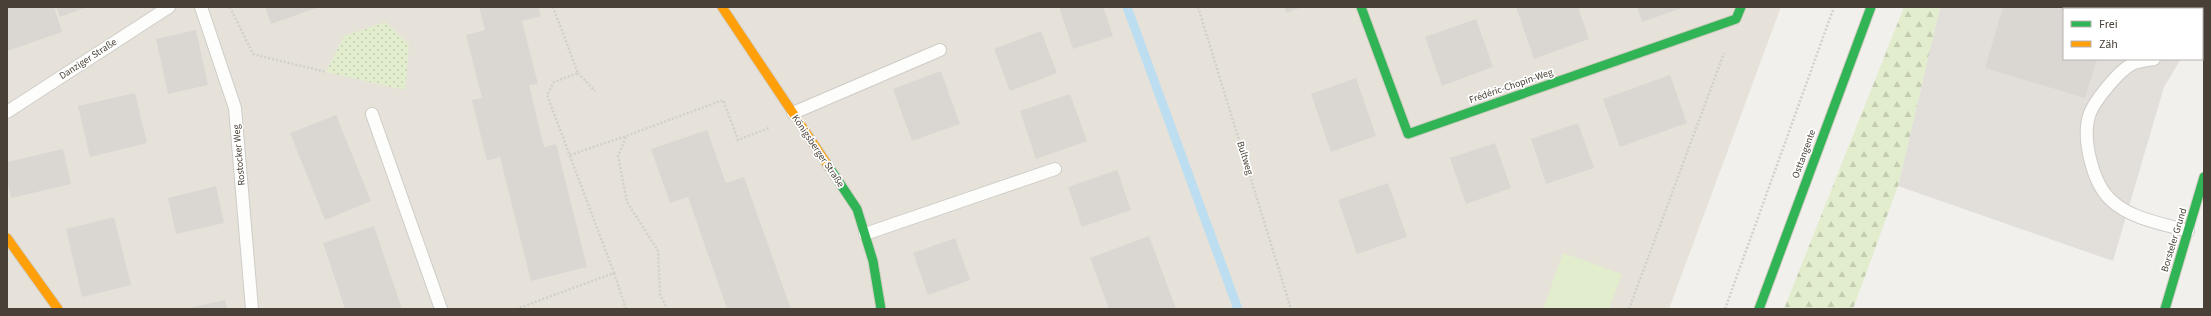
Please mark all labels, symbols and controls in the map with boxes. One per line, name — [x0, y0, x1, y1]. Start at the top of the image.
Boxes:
legend — [2063, 8, 2203, 60]
text: Frei — [2099, 16, 2118, 33]
street label: Danziger Straße — [56, 35, 120, 83]
text: Zäh — [2099, 36, 2118, 53]
street label: Frédéric-Chopin-Weg — [1467, 65, 1555, 107]
street label: Königsberger Straße — [788, 112, 848, 190]
street label: Rostocker Weg — [229, 124, 249, 186]
street label: Osttangente — [1789, 128, 1819, 180]
street label: Bultweg — [1233, 140, 1257, 176]
street label: Borsteler Grund — [2158, 206, 2190, 274]

